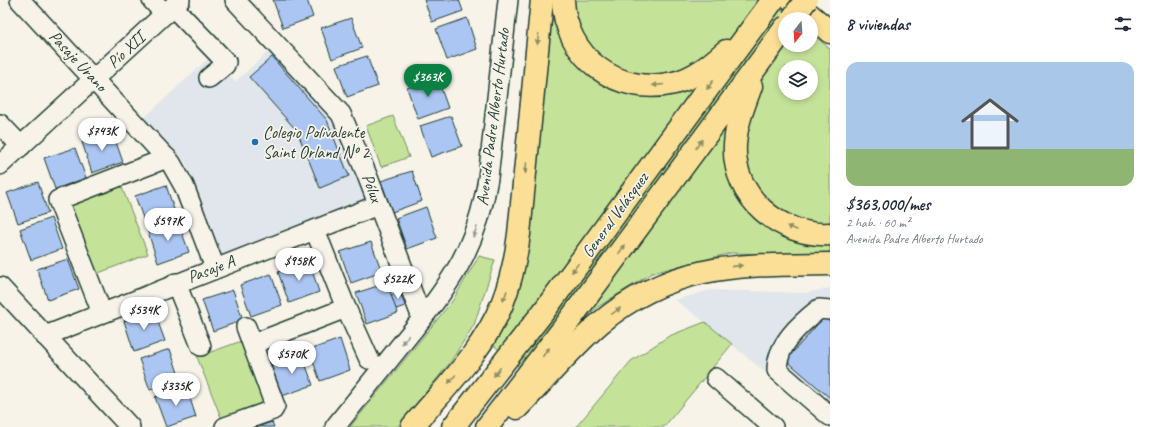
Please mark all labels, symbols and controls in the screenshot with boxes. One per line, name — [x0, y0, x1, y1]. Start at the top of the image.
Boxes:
north arrow — [778, 12, 818, 52]
map controls — [778, 12, 818, 100]
icon: filters — [1112, 13, 1134, 35]
text: 8 viviendas — [846, 14, 910, 35]
street label: Pío XII — [103, 25, 152, 73]
street label: Pasaje Urano — [44, 26, 113, 97]
street label: Avenida Padre Alberto Hurtado — [472, 26, 514, 207]
one-way arrow — [535, 33, 542, 45]
button: layers — [778, 60, 818, 100]
pin: $363K — [400, 64, 456, 98]
text: $363K — [413, 69, 443, 85]
one-way arrow — [706, 79, 715, 90]
one-way arrow — [652, 82, 664, 89]
icon: home — [954, 88, 1026, 160]
pin: $743K — [74, 118, 130, 152]
place label: Colegio Polivalente Saint Orland Nº 2 — [263, 122, 370, 163]
text: $743K — [87, 123, 117, 139]
marker: Colegio Polivalente Saint Orland Nº 2 — [250, 137, 260, 147]
one-way arrow — [695, 139, 703, 150]
one-way arrow — [522, 162, 529, 174]
street label: General Velásquez — [577, 167, 654, 262]
street label: Pólux — [357, 171, 387, 206]
text: $363,000/mes — [846, 194, 930, 215]
pin: $597K — [140, 208, 196, 242]
text: $597K — [153, 213, 183, 229]
text: 2 hab. · 60 m² — [846, 215, 910, 231]
one-way arrow — [785, 225, 797, 231]
one-way arrow — [472, 227, 478, 239]
text: Avenida Padre Alberto Hurtado — [846, 231, 983, 247]
one-way arrow — [618, 244, 626, 254]
pin: $958K — [271, 248, 327, 282]
street label: Pasaje A — [184, 250, 239, 288]
text: $958K — [284, 253, 314, 269]
one-way arrow — [571, 263, 580, 274]
one-way arrow — [731, 263, 743, 269]
pin: $522K — [370, 266, 426, 300]
text: $522K — [383, 271, 413, 287]
one-way arrow — [502, 290, 508, 302]
pin: $534K — [116, 297, 172, 331]
text: $534K — [129, 302, 159, 318]
one-way arrow — [611, 306, 622, 315]
one-way arrow — [400, 335, 409, 346]
pin: $570K — [264, 341, 320, 375]
text: $570K — [277, 346, 307, 362]
one-way arrow — [541, 347, 549, 357]
one-way arrow — [492, 366, 501, 377]
pin: $335K — [148, 373, 204, 407]
one-way arrow — [447, 374, 456, 385]
text: $335K — [161, 378, 191, 394]

